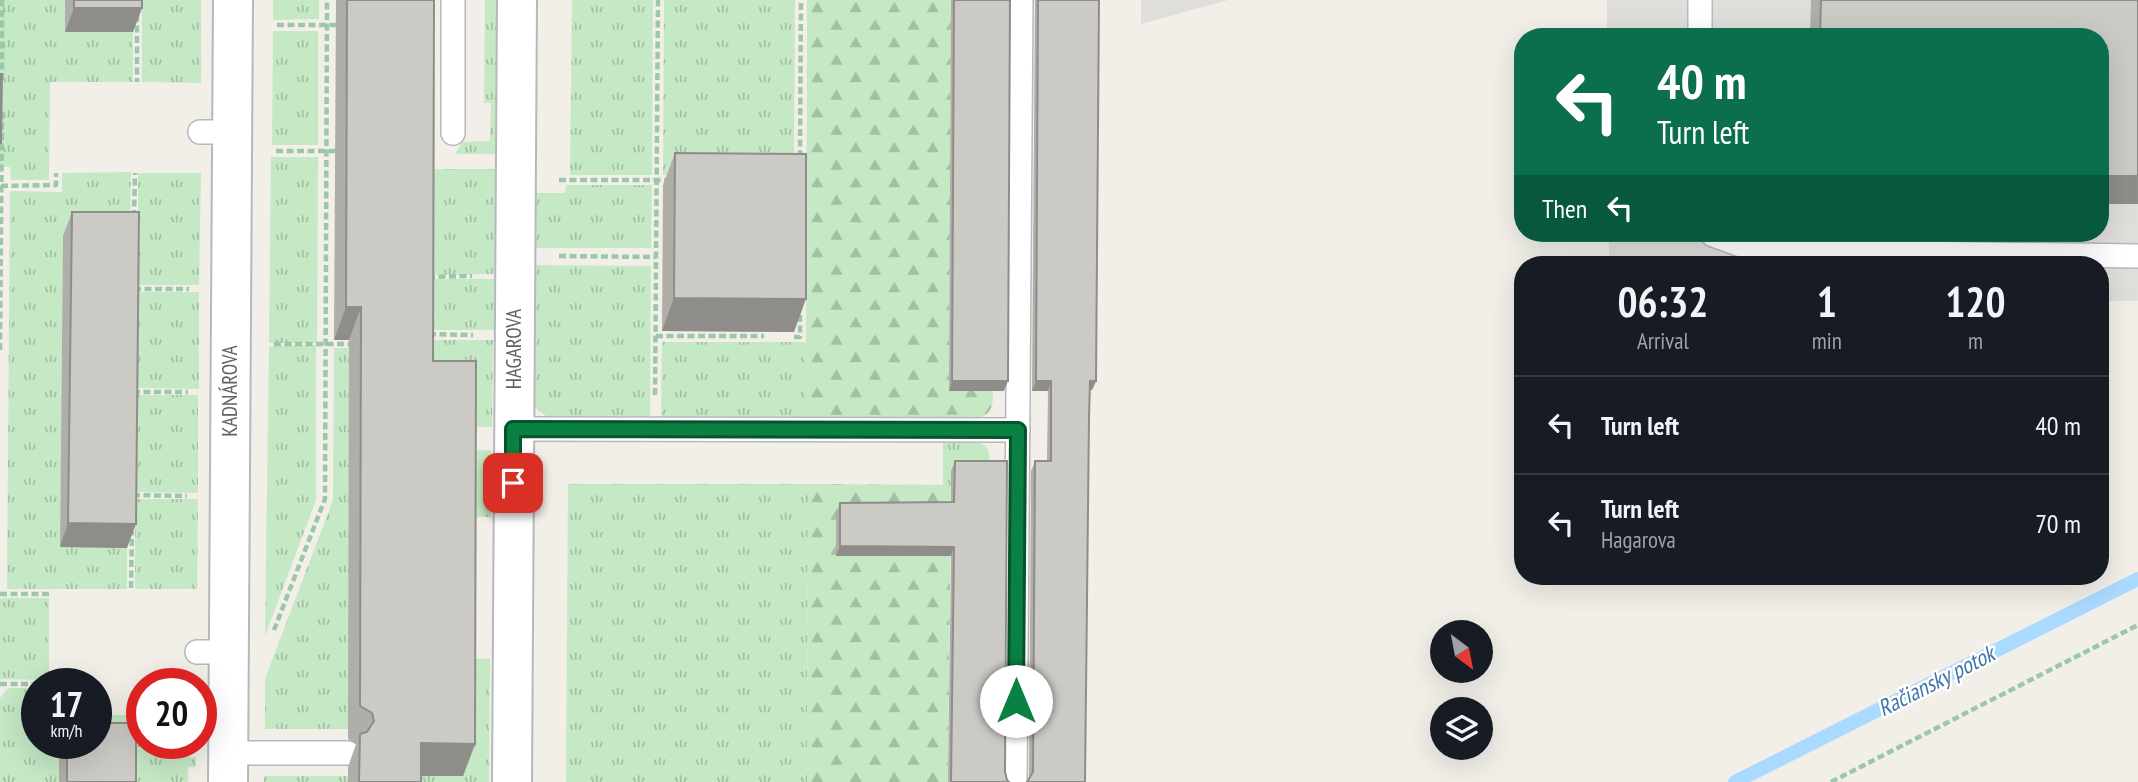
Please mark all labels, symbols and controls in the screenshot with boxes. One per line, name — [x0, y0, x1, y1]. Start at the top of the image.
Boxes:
text: 40 m — [1657, 49, 1746, 113]
icon: left — [1542, 56, 1633, 147]
text: Turn left — [1657, 111, 1749, 153]
icon: left — [1601, 189, 1639, 227]
text: Then — [1542, 192, 1587, 225]
text: 06:32 — [1617, 274, 1708, 329]
text: 1 — [1817, 274, 1837, 329]
text: 120 — [1945, 274, 2006, 329]
street label: HAGAROVA — [500, 309, 527, 389]
text: Arrival — [1637, 326, 1689, 355]
text: min — [1812, 326, 1842, 355]
text: m — [1968, 326, 1983, 355]
street label: KADNÁROVA — [216, 345, 243, 437]
icon: left — [1542, 406, 1580, 444]
text: Turn left — [1601, 409, 1679, 442]
text: 40 m — [2035, 409, 2081, 442]
pin — [483, 453, 543, 513]
icon: arrive — [494, 464, 532, 502]
text: Turn left — [1601, 492, 1679, 525]
icon: left — [1542, 504, 1580, 542]
text: 70 m — [2035, 507, 2081, 540]
text: Hagarova — [1601, 525, 1676, 554]
north arrow — [1430, 620, 1493, 682]
map controls — [1430, 620, 1493, 760]
water label: Račiansky potok — [1873, 637, 2002, 722]
position arrow — [979, 664, 1053, 738]
speed limit sign: 20 — [126, 668, 217, 759]
text: 17 — [50, 681, 83, 727]
button: layers — [1430, 697, 1493, 760]
text: km/h — [51, 719, 82, 742]

